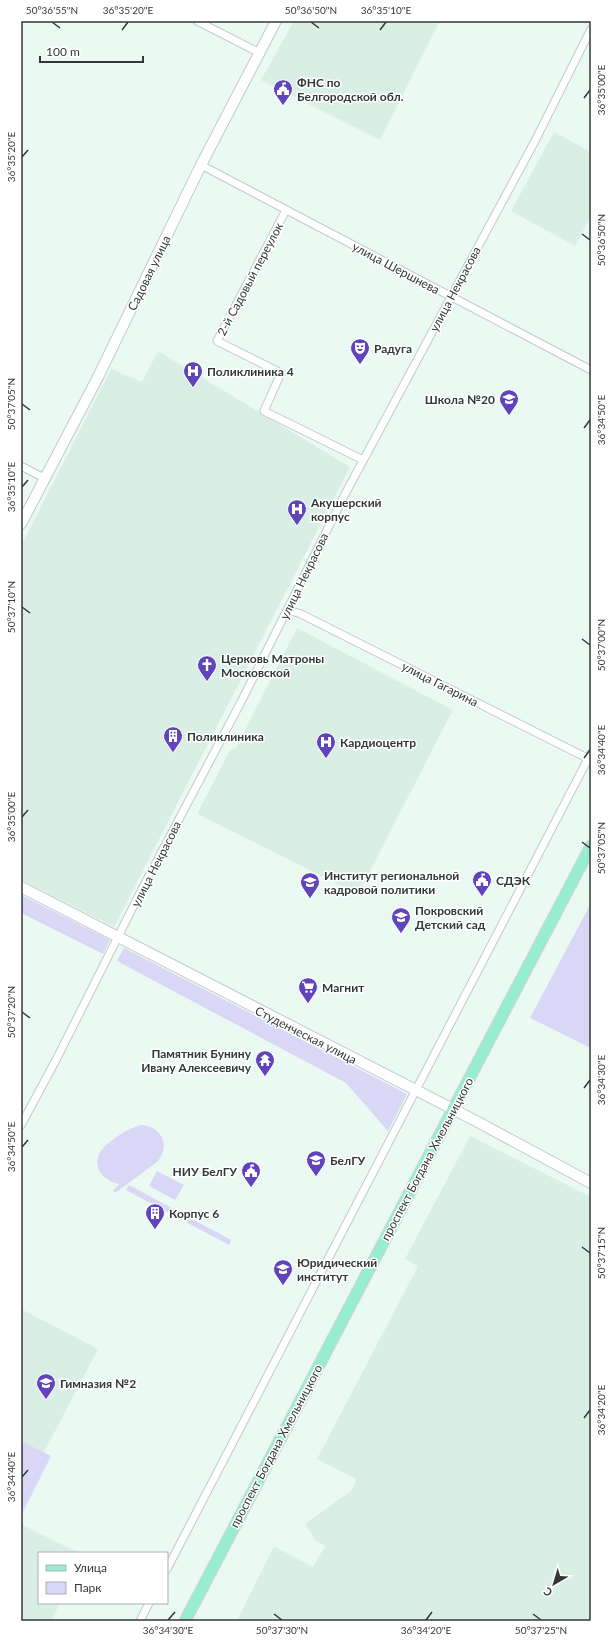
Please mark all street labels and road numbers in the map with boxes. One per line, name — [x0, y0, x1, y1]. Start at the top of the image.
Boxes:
street label: 2-й Садовый переулок — [214, 219, 287, 338]
street label: Садовая улица — [124, 233, 174, 313]
street label: улица Шершнева — [350, 239, 442, 297]
street label: улица Некрасова — [426, 244, 484, 334]
street label: улица Некрасова — [277, 530, 331, 622]
street label: улица Гагарина — [399, 658, 481, 710]
street label: улица Некрасова — [128, 819, 184, 909]
street label: Студенческая улица — [253, 1003, 359, 1067]
street label: проспект Богдана Хмельницкого — [378, 1075, 477, 1243]
street label: проспект Богдана Хмельницкого — [227, 1362, 326, 1530]

